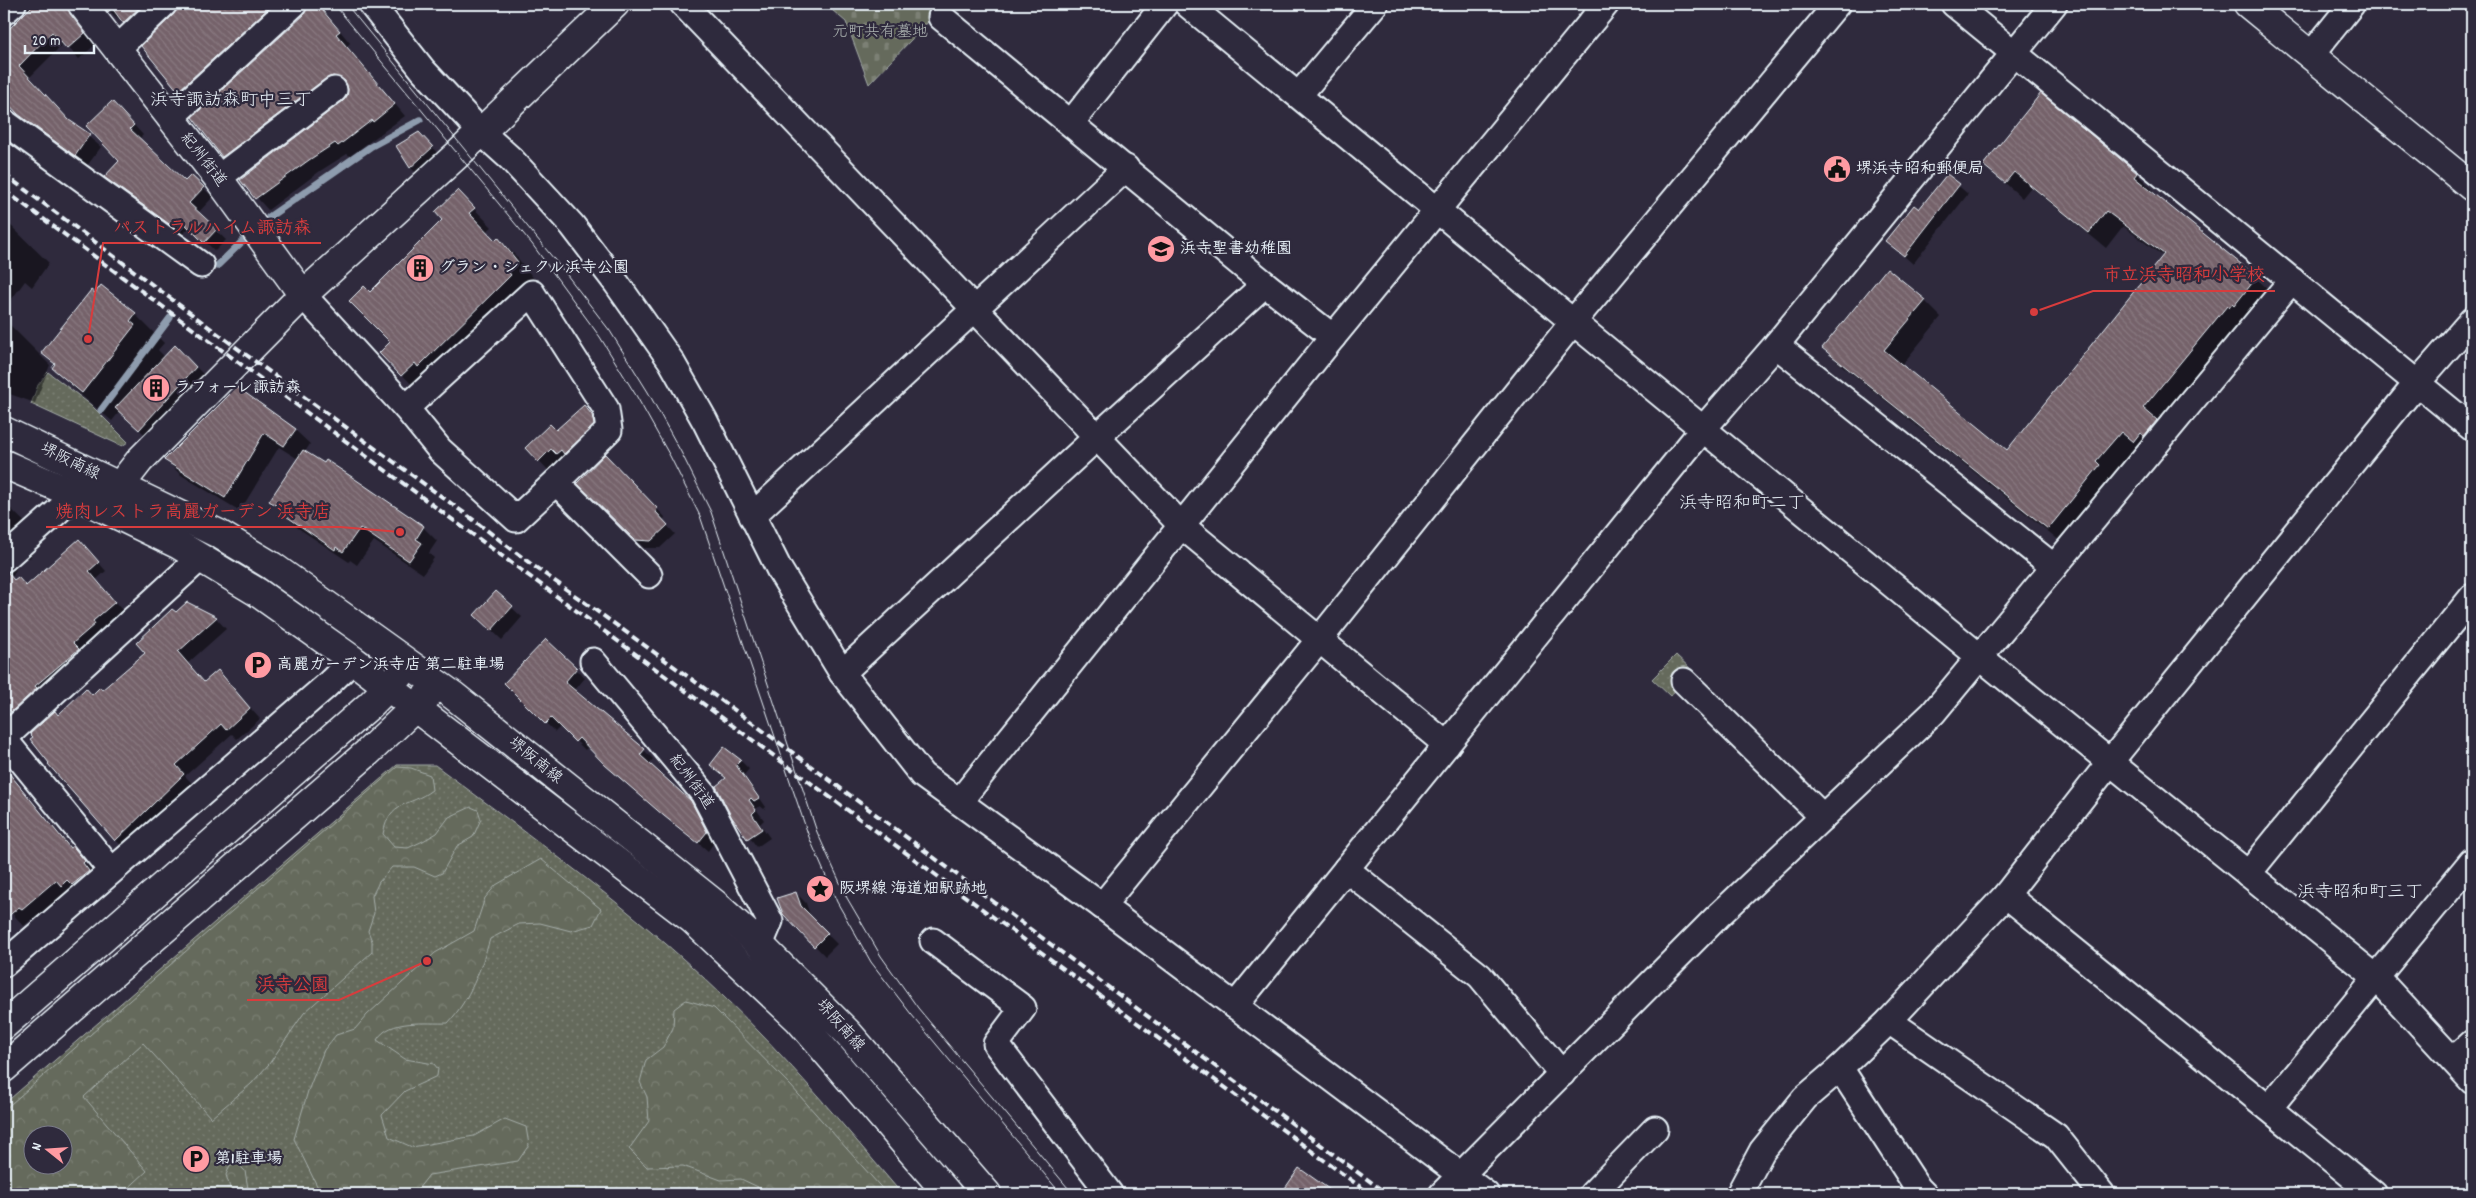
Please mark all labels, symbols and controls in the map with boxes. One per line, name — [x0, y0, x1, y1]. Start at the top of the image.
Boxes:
park label: 元町共有墓地 — [832, 21, 928, 44]
scale bar — [25, 22, 94, 54]
text: 20 m — [32, 31, 60, 53]
district label: 浜寺諏訪森町中三丁 — [150, 89, 312, 114]
street label: 紀州街道 — [174, 128, 232, 192]
public building icon: 堺浜寺昭和郵便局 — [1822, 154, 1852, 184]
place label: 堺浜寺昭和郵便局 — [1856, 158, 1984, 181]
callout: パストラルハイム諏訪森 — [103, 210, 321, 243]
text: パストラルハイム諏訪森 — [113, 217, 311, 242]
school or university icon: 浜寺聖書幼稚園 — [1146, 234, 1176, 264]
place label: 浜寺聖書幼稚園 — [1180, 238, 1292, 261]
building icon: グラン・シェクル浜寺公園 — [405, 253, 435, 283]
place label: グラン・シェクル浜寺公園 — [439, 257, 629, 280]
callout: 市立浜寺昭和小学校 — [2093, 258, 2275, 291]
text: 市立浜寺昭和小学校 — [2103, 264, 2265, 289]
building icon: ラフォーレ諏訪森 — [141, 373, 171, 403]
place label: ラフォーレ諏訪森 — [175, 377, 301, 400]
street label: 堺阪南線 — [36, 438, 104, 486]
district label: 浜寺昭和町二丁 — [1679, 492, 1805, 517]
callout: 焼肉レストラ高麗ガーデン 浜寺店 — [46, 494, 340, 527]
text: 焼肉レストラ高麗ガーデン 浜寺店 — [55, 501, 331, 526]
parking icon: 高麗ガーデン浜寺店 第二駐車場 — [243, 650, 273, 680]
place label: 高麗ガーデン浜寺店 第二駐車場 — [277, 654, 505, 677]
street label: 堺阪南線 — [503, 732, 567, 790]
street label: 紀州街道 — [663, 749, 719, 815]
place icon: 阪堺線 海道畑駅跡地 — [805, 874, 835, 904]
place label: 阪堺線 海道畑駅跡地 — [839, 878, 987, 901]
district label: 浜寺昭和町三丁 — [2297, 881, 2423, 906]
callout: 浜寺公園 — [247, 967, 339, 1000]
text: 浜寺公園 — [257, 974, 329, 999]
street label: 堺阪南線 — [810, 995, 870, 1057]
north arrow — [22, 1126, 72, 1176]
text: N — [27, 1140, 48, 1153]
parking icon: 第1駐車場 — [181, 1144, 211, 1174]
place label: 第1駐車場 — [215, 1148, 283, 1171]

